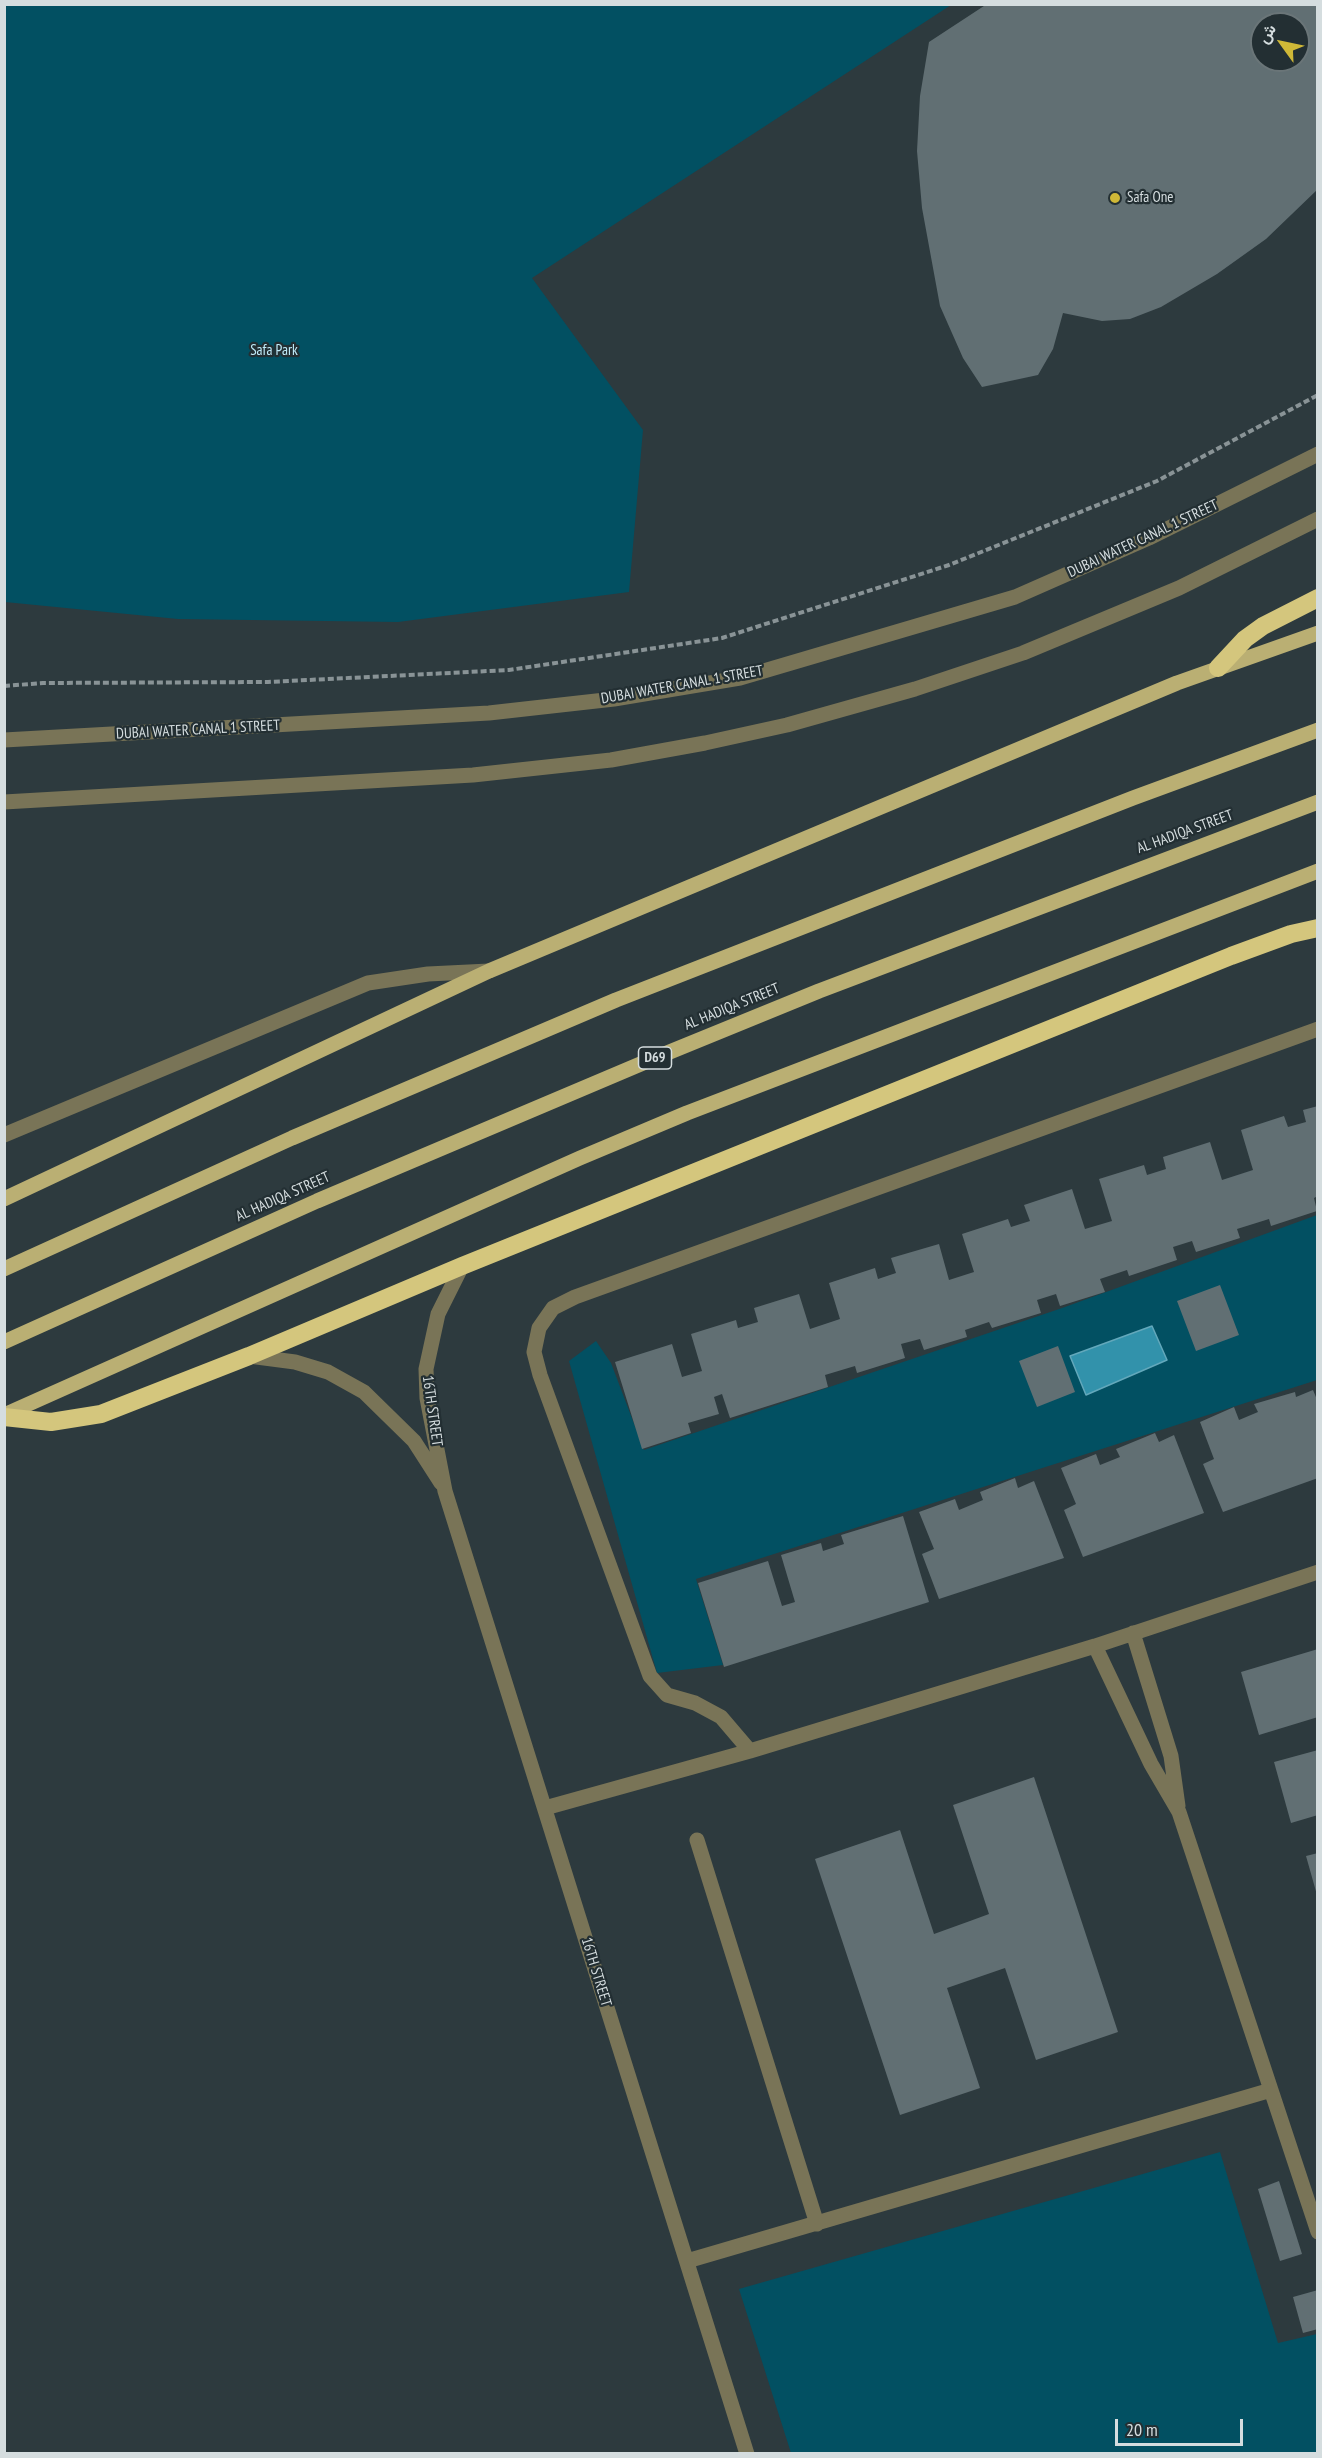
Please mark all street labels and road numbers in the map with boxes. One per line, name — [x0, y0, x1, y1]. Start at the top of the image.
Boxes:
street label: DUBAI WATER CANAL 1 STREET — [1065, 496, 1221, 582]
street label: DUBAI WATER CANAL 1 STREET — [600, 662, 764, 708]
street label: DUBAI WATER CANAL 1 STREET — [116, 717, 280, 743]
street label: AL HADIQA STREET — [1134, 806, 1236, 858]
street label: AL HADIQA STREET — [682, 980, 782, 1034]
road number: D69 — [638, 1047, 672, 1069]
street label: AL HADIQA STREET — [233, 1168, 333, 1226]
street label: 16TH STREET — [418, 1374, 446, 1448]
street label: 16TH STREET — [577, 1935, 615, 2009]

